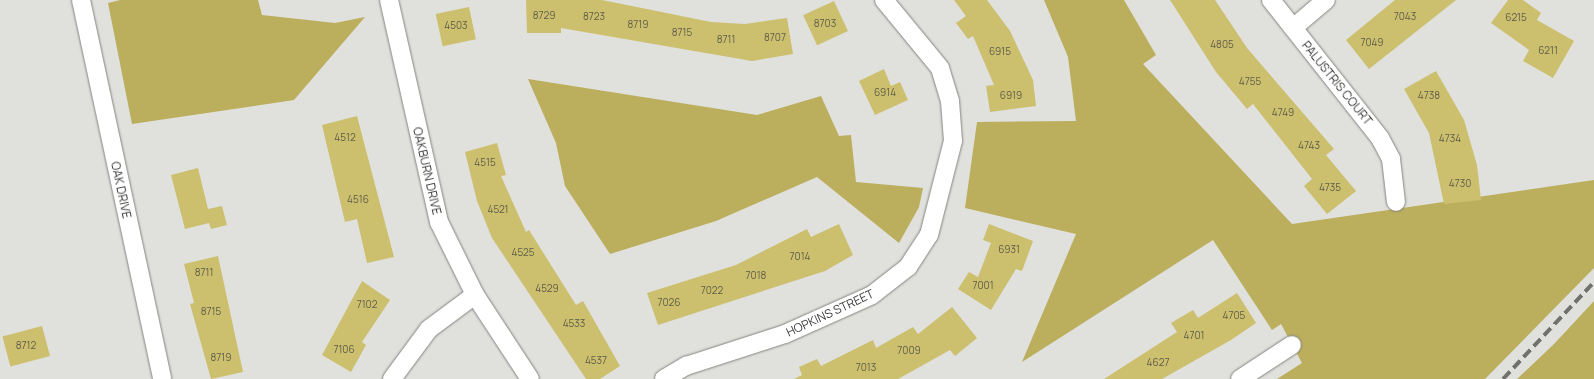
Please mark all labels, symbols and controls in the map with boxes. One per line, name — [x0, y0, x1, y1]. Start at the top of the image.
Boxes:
house number: 8729 — [533, 10, 555, 22]
house number: 8723 — [583, 11, 605, 23]
house number: 7043 — [1394, 11, 1416, 23]
house number: 6215 — [1505, 12, 1527, 24]
house number: 8703 — [814, 18, 836, 30]
house number: 8719 — [628, 19, 648, 31]
house number: 4503 — [444, 20, 468, 32]
house number: 8715 — [672, 27, 692, 39]
house number: 8707 — [764, 32, 786, 44]
house number: 8711 — [717, 34, 735, 46]
house number: 7049 — [1360, 37, 1384, 49]
street label: PALUSTRIS COURT — [1299, 38, 1375, 128]
house number: 4805 — [1210, 39, 1234, 51]
house number: 6211 — [1538, 45, 1558, 57]
house number: 6915 — [989, 46, 1011, 58]
house number: 4755 — [1239, 76, 1261, 88]
house number: 6914 — [874, 87, 896, 99]
house number: 6919 — [1000, 90, 1022, 102]
house number: 4738 — [1418, 90, 1440, 102]
house number: 4749 — [1272, 107, 1294, 119]
street label: OAKBURN DRIVE — [410, 126, 444, 216]
house number: 4512 — [334, 132, 356, 144]
house number: 4734 — [1439, 133, 1461, 145]
house number: 4743 — [1298, 140, 1320, 152]
house number: 4515 — [474, 157, 496, 169]
street label: OAK DRIVE — [108, 160, 134, 220]
house number: 4730 — [1449, 178, 1471, 190]
house number: 4735 — [1319, 182, 1341, 194]
house number: 4516 — [347, 194, 369, 206]
house number: 4521 — [488, 204, 508, 216]
house number: 6931 — [998, 244, 1020, 256]
house number: 4525 — [512, 247, 534, 259]
house number: 7014 — [790, 251, 810, 263]
house number: 8711 — [195, 267, 213, 279]
house number: 7018 — [746, 270, 766, 282]
house number: 7001 — [972, 280, 994, 292]
house number: 4529 — [535, 283, 559, 295]
house number: 7022 — [701, 285, 723, 297]
street label: HOPKINS STREET — [784, 286, 876, 340]
house number: 7026 — [657, 297, 681, 309]
house number: 7102 — [357, 299, 377, 311]
house number: 8715 — [201, 306, 221, 318]
house number: 4705 — [1223, 310, 1245, 322]
house number: 4533 — [563, 318, 585, 330]
house number: 4701 — [1184, 330, 1204, 342]
house number: 8712 — [16, 340, 36, 352]
house number: 7106 — [333, 344, 355, 356]
house number: 7009 — [897, 345, 921, 357]
house number: 8719 — [211, 352, 231, 364]
house number: 4537 — [585, 355, 607, 367]
house number: 4627 — [1147, 357, 1169, 369]
house number: 7013 — [856, 362, 876, 374]

